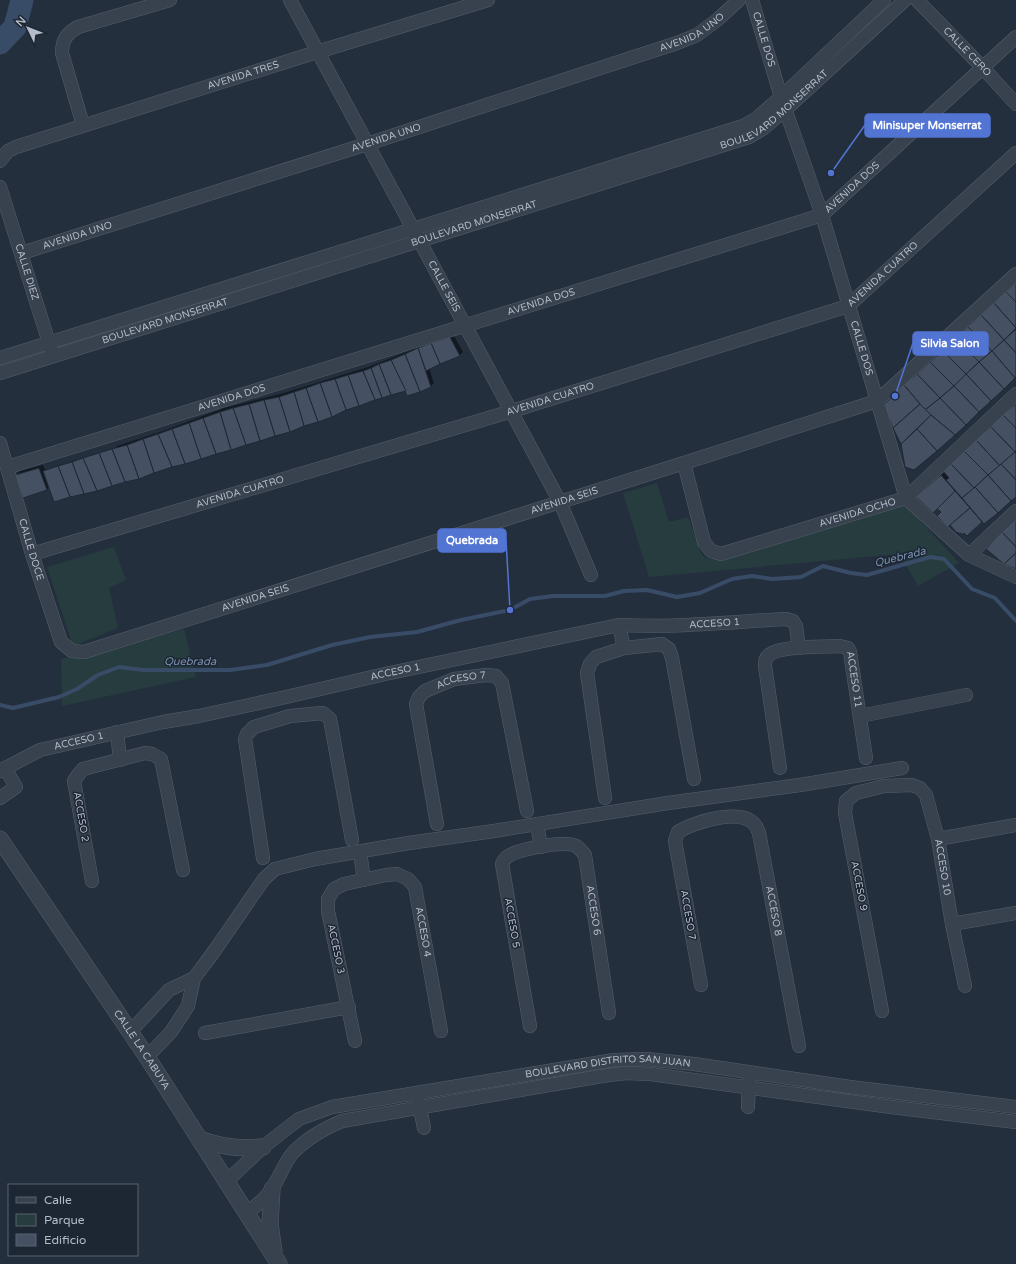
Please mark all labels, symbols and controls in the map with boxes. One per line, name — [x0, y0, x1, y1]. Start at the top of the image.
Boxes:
north arrow — [8, 8, 48, 48]
street label: AVENIDA UNO — [658, 10, 727, 54]
street label: CALLE DOS — [750, 10, 778, 68]
text: N — [13, 14, 29, 29]
street label: CALLE CERO — [941, 25, 994, 79]
street label: AVENIDA TRES — [206, 58, 281, 92]
street label: BOULEVARD MONSERRAT — [718, 67, 831, 152]
callout: Minisuper Monserrat — [865, 114, 990, 137]
text: Minisuper Monserrat — [873, 119, 982, 133]
street label: AVENIDA UNO — [350, 121, 423, 155]
street label: AVENIDA DOS — [822, 159, 882, 216]
street label: BOULEVARD MONSERRAT — [409, 198, 539, 249]
street label: AVENIDA UNO — [41, 219, 114, 252]
street label: AVENIDA CUATRO — [845, 239, 921, 309]
street label: CALLE DIEZ — [12, 242, 41, 301]
street label: CALLE SEIS — [425, 258, 463, 314]
street label: AVENIDA DOS — [506, 286, 577, 318]
street label: BOULEVARD MONSERRAT — [100, 296, 230, 347]
street label: CALLE DOS — [848, 319, 875, 377]
callout: Silvia Salon — [913, 332, 988, 355]
text: Silvia Salon — [921, 337, 980, 350]
street label: AVENIDA CUATRO — [505, 380, 596, 418]
street label: AVENIDA DOS — [196, 382, 267, 414]
street label: AVENIDA CUATRO — [195, 473, 285, 511]
street label: AVENIDA SEIS — [529, 484, 600, 517]
street label: AVENIDA OCHO — [818, 495, 897, 530]
street label: CALLE DOCE — [16, 517, 46, 582]
callout: Quebrada — [438, 529, 506, 552]
text: Quebrada — [446, 534, 498, 547]
water label: Quebrada — [873, 544, 928, 570]
street label: AVENIDA SEIS — [220, 582, 291, 614]
street label: ACCESO 1 — [689, 616, 740, 631]
street label: ACCESO 11 — [844, 650, 864, 708]
water label: Quebrada — [164, 655, 217, 668]
street label: ACCESO 1 — [369, 661, 421, 683]
street label: ACCESO 7 — [435, 669, 486, 692]
street label: ACCESO 1 — [53, 730, 105, 753]
street label: ACCESO 2 — [71, 791, 91, 843]
street label: ACCESO 10 — [932, 838, 953, 896]
street label: ACCESO 9 — [848, 860, 870, 912]
street label: ACCESO 6 — [584, 884, 603, 936]
street label: ACCESO 8 — [763, 885, 784, 937]
street label: ACCESO 7 — [678, 889, 698, 941]
street label: ACCESO 5 — [502, 897, 522, 949]
street label: ACCESO 4 — [413, 906, 434, 958]
street label: ACCESO 3 — [325, 923, 347, 975]
street label: CALLE LA CABUYA — [111, 1008, 172, 1092]
street label: BOULEVARD DISTRITO SAN JUAN — [524, 1053, 691, 1081]
legend — [8, 1184, 138, 1256]
text: Calle — [44, 1193, 72, 1207]
text: Parque — [44, 1213, 85, 1227]
text: Edificio — [44, 1233, 86, 1247]

